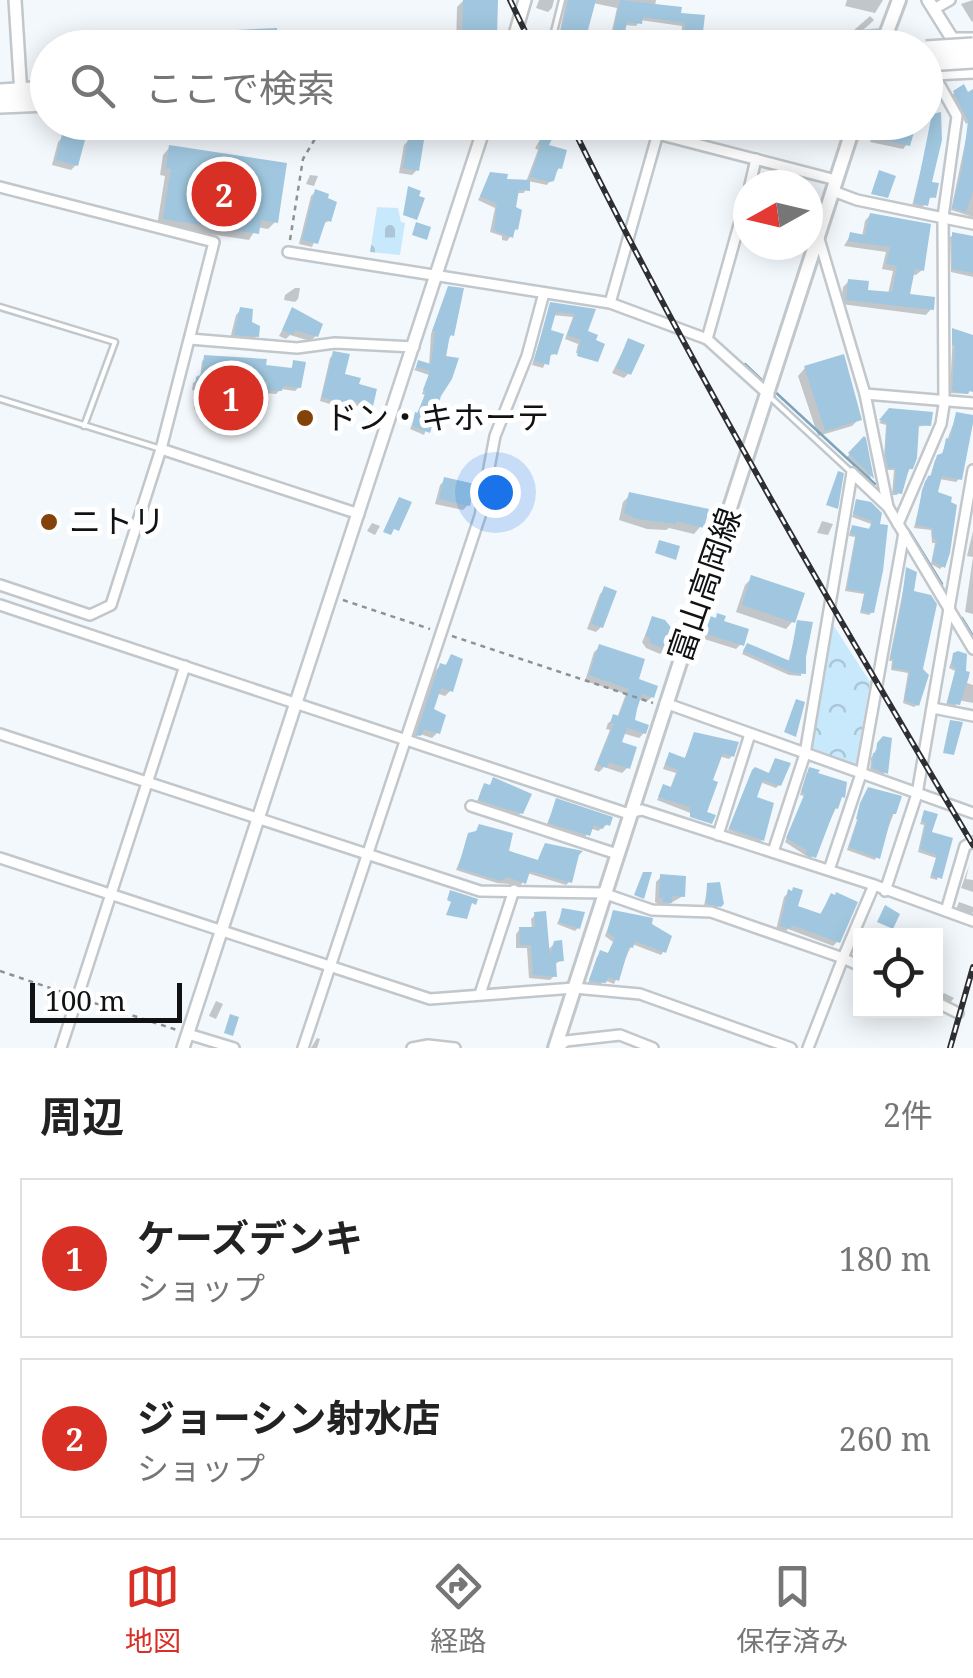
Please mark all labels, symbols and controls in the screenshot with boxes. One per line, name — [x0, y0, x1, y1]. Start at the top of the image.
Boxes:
search box — [30, 30, 943, 140]
icon: search — [65, 58, 120, 113]
text: ここで検索 — [145, 61, 335, 113]
pin: 2 — [192, 156, 256, 232]
north arrow — [733, 170, 823, 260]
pin: 1 — [198, 360, 264, 436]
place label: ドン・キホーテ — [325, 395, 549, 438]
marker: ドン・キホーテ — [294, 407, 316, 429]
your location — [470, 467, 521, 518]
place label: ニトリ — [69, 499, 165, 542]
street label: 富山高岡線 — [657, 502, 750, 667]
marker: ニトリ — [38, 511, 60, 533]
map controls — [853, 928, 943, 1018]
button: locate — [853, 928, 943, 1018]
scale bar — [30, 978, 182, 1023]
text: 100 m — [45, 981, 126, 1019]
text: 周辺 — [40, 1087, 124, 1144]
text: 2件 — [883, 1093, 933, 1136]
text: ケーズデンキ — [137, 1211, 363, 1263]
text: 1 — [65, 1237, 84, 1280]
text: 180 m — [839, 1237, 931, 1280]
text: ショップ — [137, 1266, 265, 1309]
text: ジョーシン射水店 — [137, 1391, 440, 1443]
text: 2 — [65, 1417, 84, 1460]
text: 260 m — [839, 1417, 931, 1460]
text: ショップ — [137, 1446, 265, 1489]
tab: 地図 — [125, 1559, 181, 1659]
tab: 経路 — [430, 1559, 486, 1659]
tab: 保存済み — [736, 1559, 848, 1659]

